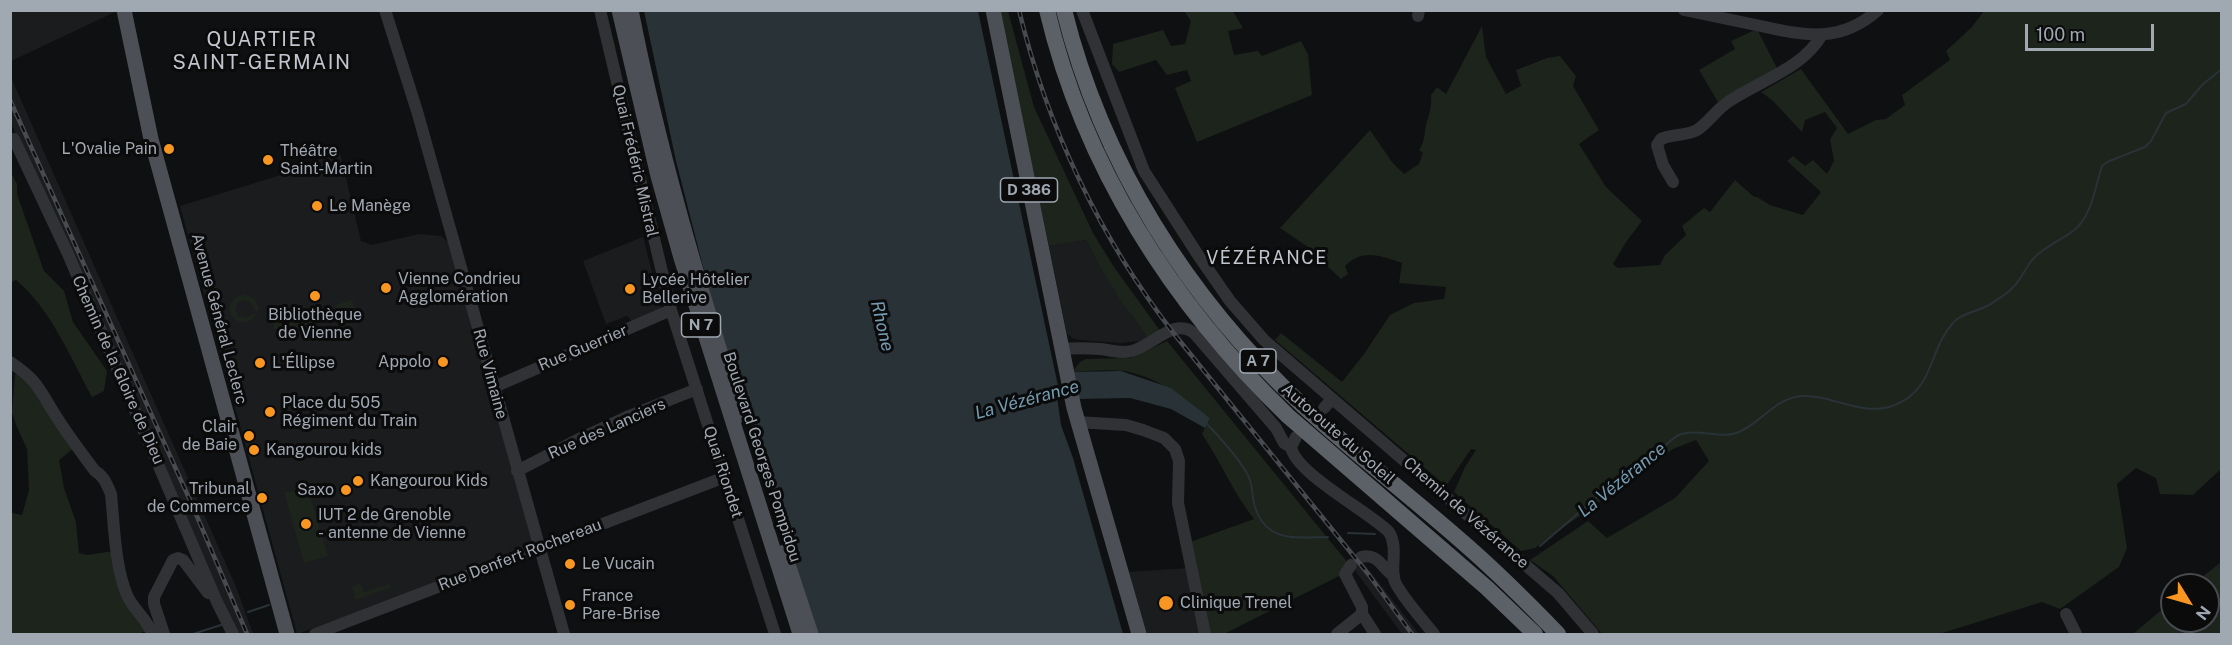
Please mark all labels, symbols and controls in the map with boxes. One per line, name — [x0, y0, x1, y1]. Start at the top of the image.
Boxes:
scale bar — [2028, 12, 2157, 50]
text: 100 m — [2036, 24, 2085, 45]
district label: QUARTIER SAINT-GERMAIN — [172, 28, 352, 75]
street label: Quai Frédéric Mistral — [608, 83, 662, 239]
place label: L'Ovalie Pain — [61, 139, 157, 159]
place label: Théâtre Saint-Martin — [280, 141, 373, 179]
marker: L'Ovalie Pain — [162, 142, 176, 156]
marker: Théâtre Saint-Martin — [261, 153, 275, 167]
road number: D 386 — [1000, 178, 1058, 202]
place label: Le Manège — [329, 196, 411, 216]
marker: Le Manège — [310, 199, 324, 213]
street label: Avenue Général Leclerc — [187, 231, 251, 407]
district label: VÉZÉRANCE — [1206, 247, 1328, 269]
place label: Vienne Condrieu Agglomération — [398, 269, 521, 307]
place label: Lycée Hôtelier Bellerive — [642, 270, 750, 308]
street label: Chemin de la Gloire de Dieu — [68, 273, 168, 467]
marker: Vienne Condrieu Agglomération — [379, 281, 393, 295]
marker: Lycée Hôtelier Bellerive — [623, 282, 637, 296]
marker: Bibliothèque de Vienne — [308, 289, 322, 303]
water label: Rhone — [866, 299, 898, 353]
place label: Bibliothèque de Vienne — [268, 305, 362, 343]
road number: N 7 — [682, 313, 720, 337]
street label: Rue Guerrier — [536, 321, 630, 375]
street label: Rue Vimaine — [469, 327, 511, 421]
road number: A 7 — [1240, 349, 1276, 373]
street label: Boulevard Georges Pompidou — [719, 350, 805, 564]
place label: Appolo — [378, 352, 431, 372]
place label: L'Éllipse — [272, 353, 335, 373]
marker: Appolo — [436, 355, 450, 369]
marker: L'Éllipse — [253, 356, 267, 370]
water label: La Vézérance — [972, 376, 1082, 424]
street label: Autoroute du Soleil — [1277, 380, 1399, 488]
place label: Place du 505 Régiment du Train — [282, 393, 417, 431]
street label: Rue des Lanciers — [545, 395, 669, 463]
marker: Place du 505 Régiment du Train — [263, 405, 277, 419]
place label: Clair de Baie — [182, 417, 237, 455]
street label: Quai Riondet — [699, 424, 747, 520]
marker: Clair de Baie — [242, 429, 256, 443]
water label: La Vézérance — [1574, 438, 1670, 522]
place label: Kangourou kids — [266, 440, 382, 460]
marker: Kangourou kids — [247, 443, 261, 457]
street label: Chemin de Vézérance — [1399, 453, 1533, 573]
place label: Kangourou Kids — [370, 471, 488, 491]
marker: Kangourou Kids — [351, 474, 365, 488]
place label: Tribunal de Commerce — [147, 479, 250, 517]
place label: Saxo — [297, 480, 334, 500]
marker: Saxo — [339, 483, 353, 497]
marker: Tribunal de Commerce — [255, 491, 269, 505]
place label: IUT 2 de Grenoble - antenne de Vienne — [318, 505, 466, 543]
street label: Rue Denfert Rochereau — [436, 515, 604, 595]
marker: IUT 2 de Grenoble - antenne de Vienne — [299, 517, 313, 531]
place label: Le Vucain — [582, 554, 655, 574]
marker: Le Vucain — [563, 557, 577, 571]
north arrow — [2160, 573, 2220, 633]
place label: France Pare-Brise — [582, 586, 660, 624]
place label: Clinique Trenel — [1180, 593, 1292, 613]
marker: Clinique Trenel — [1157, 594, 1175, 612]
marker: France Pare-Brise — [563, 598, 577, 612]
text: N — [2192, 602, 2215, 624]

